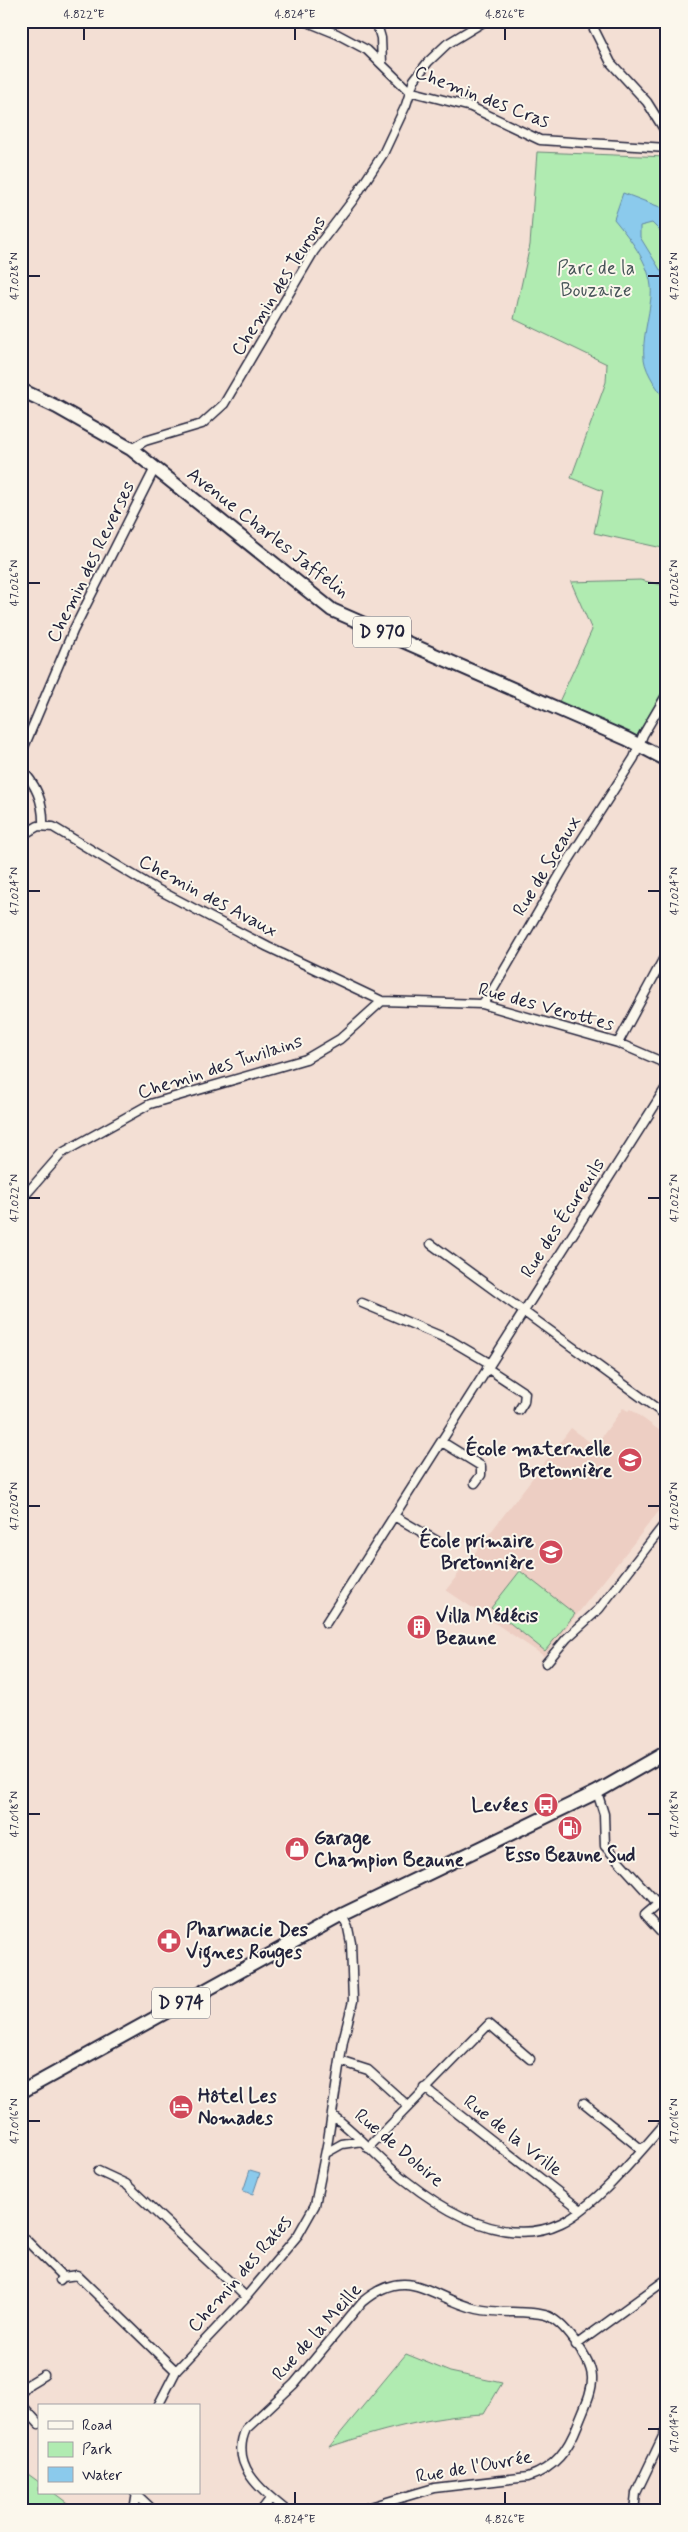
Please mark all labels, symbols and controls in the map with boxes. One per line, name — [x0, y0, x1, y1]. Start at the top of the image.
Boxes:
text: 4.822°E — [63, 7, 105, 23]
text: 4.824°E — [274, 7, 316, 23]
text: 4.826°E — [485, 7, 525, 23]
street label: Chemin des Cras — [411, 60, 553, 134]
street label: Chemin des Teurons — [226, 211, 332, 361]
text: 47.028°N — [7, 252, 23, 300]
text: 47.028°N — [667, 252, 683, 300]
park label: Parc de la Bouzaize — [557, 256, 635, 303]
street label: Avenue Charles Jaffelin — [182, 462, 354, 604]
street label: Chemin des Reverses — [41, 477, 141, 647]
text: 47.026°N — [7, 560, 23, 606]
text: 47.026°N — [667, 560, 683, 606]
road number: D 970 — [353, 616, 411, 648]
street label: Rue de Sceaux — [507, 811, 587, 921]
street label: Chemin des Avaux — [134, 849, 282, 943]
text: 47.024°N — [7, 867, 23, 915]
text: 47.024°N — [667, 867, 683, 915]
street label: Rue des Verottes — [475, 977, 617, 1037]
street label: Chemin des Tuvilains — [134, 1029, 306, 1105]
street label: Rue des Écureuils — [514, 1153, 611, 1283]
text: 47.022°N — [7, 1174, 23, 1222]
text: 47.022°N — [667, 1174, 683, 1222]
place label: École maternelle Bretonnière — [466, 1435, 613, 1484]
school or university icon: École maternelle Bretonnière — [617, 1447, 643, 1473]
text: 47.020°N — [7, 1482, 23, 1530]
text: 47.020°N — [667, 1482, 683, 1530]
place label: École primaire Bretonnière — [420, 1527, 535, 1576]
school or university icon: École primaire Bretonnière — [538, 1539, 564, 1565]
place label: Villa Médécis Beaune — [436, 1604, 539, 1651]
building icon: Villa Médécis Beaune — [406, 1614, 432, 1640]
text: 47.018°N — [7, 1791, 23, 1837]
text: 47.018°N — [667, 1791, 683, 1837]
bus stop icon: Levées — [533, 1792, 559, 1818]
place label: Levées — [472, 1793, 529, 1818]
fuel station icon: Esso Beaune Sud — [557, 1815, 583, 1841]
place label: Garage Champion Beaune — [314, 1826, 465, 1873]
shop icon: Garage Champion Beaune — [284, 1836, 310, 1862]
place label: Esso Beaune Sud — [505, 1843, 636, 1868]
place label: Pharmacie Des Vignes Rouges — [186, 1918, 309, 1968]
pharmacy icon: Pharmacie Des Vignes Rouges — [156, 1928, 182, 1954]
road number: D 974 — [152, 1988, 210, 2019]
place label: Hôtel Les Nomades — [198, 2084, 277, 2131]
street label: Rue de la Vrille — [458, 2089, 568, 2183]
hotel icon: Hôtel Les Nomades — [168, 2094, 194, 2120]
text: 47.016°N — [7, 2098, 23, 2144]
text: 47.016°N — [667, 2098, 683, 2144]
street label: Rue de Doloire — [349, 2103, 449, 2193]
street label: Chemin des Rates — [182, 2210, 298, 2338]
street label: Rue de la Meille — [267, 2278, 367, 2386]
legend — [38, 2404, 200, 2494]
text: 47.014°N — [667, 2406, 683, 2452]
text: Road — [82, 2416, 112, 2436]
text: Park — [82, 2440, 112, 2460]
street label: Rue de l'Ouvrée — [414, 2444, 534, 2490]
text: Water — [82, 2466, 122, 2486]
text: 4.824°E — [274, 2512, 316, 2528]
text: 4.826°E — [485, 2512, 525, 2528]

